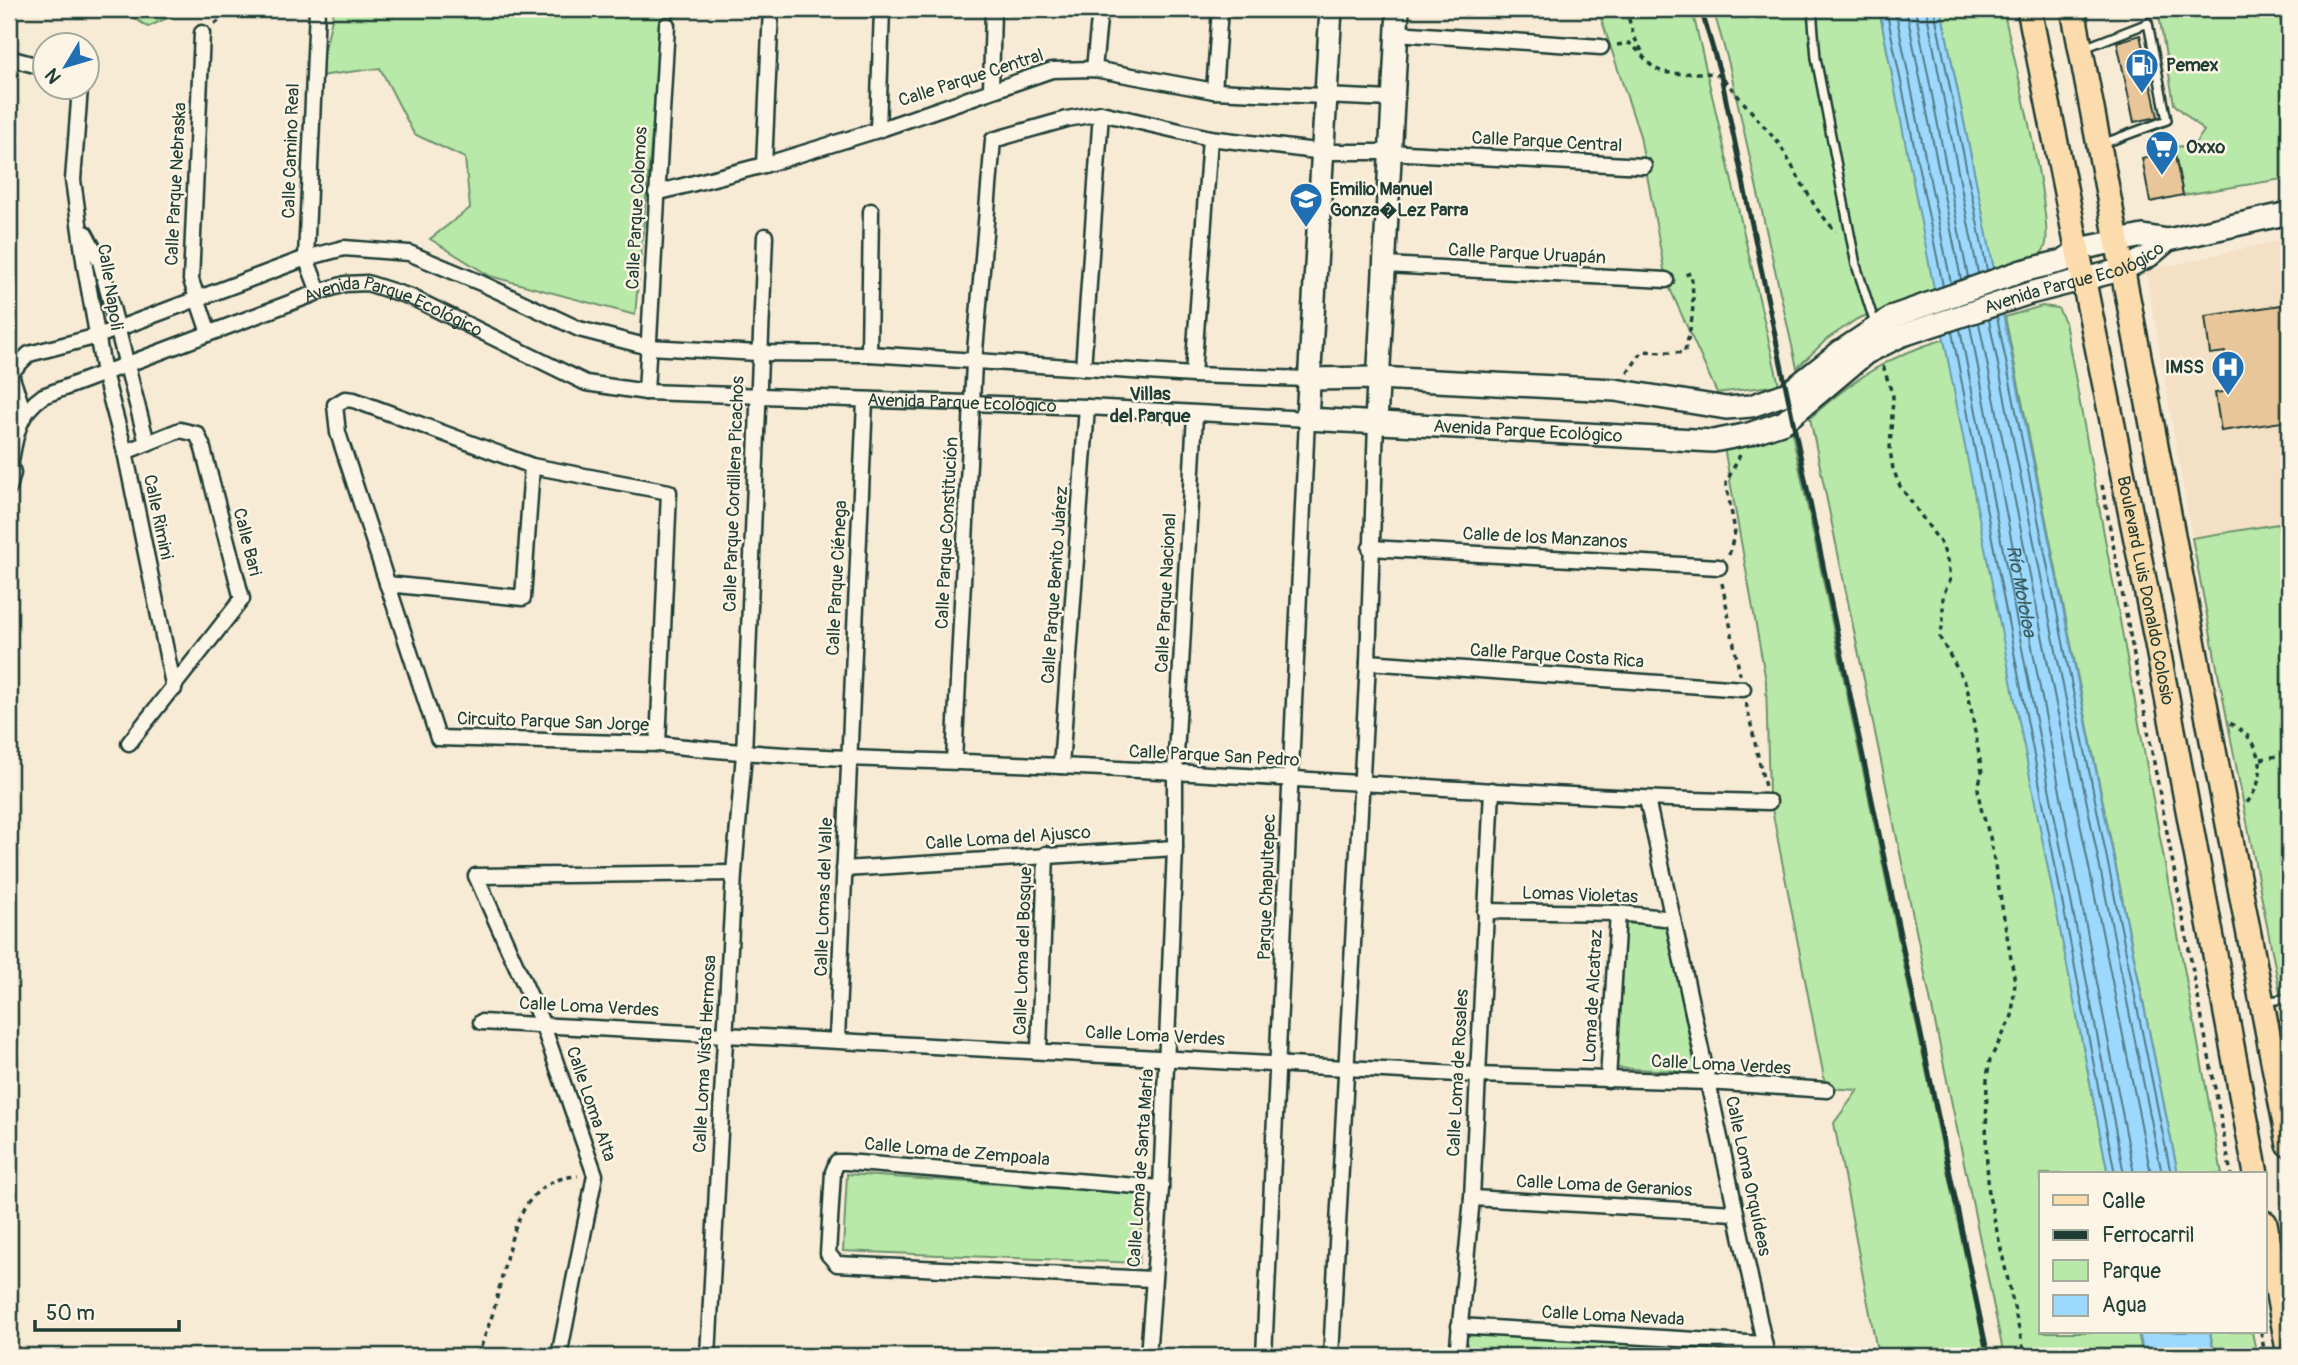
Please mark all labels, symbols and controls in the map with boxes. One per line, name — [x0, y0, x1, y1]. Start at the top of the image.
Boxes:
north arrow — [32, 32, 102, 102]
street label: Calle Parque Central — [896, 44, 1046, 112]
fuel station icon: Pemex — [2123, 46, 2161, 95]
place label: Pemex — [2166, 54, 2219, 77]
text: N — [40, 63, 67, 88]
street label: Calle Camino Real — [277, 83, 305, 219]
street label: Calle Parque Nebraska — [160, 102, 192, 266]
street label: Calle Parque Colomos — [621, 126, 653, 290]
street label: Calle Parque Central — [1471, 127, 1623, 157]
supermarket icon: Oxxo — [2143, 128, 2181, 177]
place label: Oxxo — [2186, 136, 2225, 159]
place label: Emilio Manuel Gonza�Lez Parra — [1330, 178, 1469, 222]
school or university icon: Emilio Manuel Gonza�Lez Parra — [1287, 180, 1325, 229]
street label: Avenida Parque Ecológico — [1981, 236, 2169, 319]
street label: Calle Parque Uruapán — [1448, 238, 1606, 270]
street label: Calle Napoli — [92, 242, 128, 332]
street label: Avenida Parque Ecológico — [300, 271, 487, 342]
hospital icon: IMSS — [2209, 348, 2247, 397]
place label: IMSS — [2165, 356, 2204, 379]
street label: Calle Parque Cordillera Picachos — [718, 376, 750, 612]
district label: Villas del Parque — [1110, 382, 1191, 428]
street label: Avenida Parque Ecológico — [867, 388, 1057, 417]
street label: Avenida Parque Ecológico — [1433, 414, 1624, 448]
street label: Calle Parque Constitución — [930, 436, 964, 630]
street label: Calle Rimini — [138, 472, 178, 562]
street label: Boulevard Luis Donaldo Colosio — [2112, 474, 2180, 707]
street label: Calle Parque Benito Juárez — [1037, 485, 1073, 685]
street label: Calle Parque Ciénega — [821, 500, 853, 656]
street label: Calle Bari — [227, 506, 267, 578]
street label: Calle Parque Nacional — [1150, 512, 1182, 674]
street label: Calle de los Manzanos — [1462, 522, 1628, 554]
water label: Río Mololoa — [2001, 543, 2042, 640]
street label: Calle Parque Costa Rica — [1469, 638, 1645, 674]
street label: Circuito Parque San Jorge — [457, 707, 650, 737]
street label: Calle Parque San Pedro — [1128, 740, 1300, 772]
street label: Parque Chapultepec — [1253, 813, 1281, 961]
street label: Calle Lomas del Valle — [810, 817, 838, 977]
street label: Calle Loma del Ajusco — [924, 821, 1092, 855]
street label: Calle Loma del Bosque — [1009, 866, 1037, 1036]
street label: Lomas Violetas — [1522, 881, 1638, 909]
street label: Loma de Alcatraz — [1578, 929, 1608, 1063]
street label: Calle Loma Vista Hermosa — [688, 955, 722, 1153]
street label: Calle Loma de Rosales — [1442, 989, 1474, 1157]
street label: Calle Loma Verdes — [518, 992, 660, 1022]
street label: Calle Loma Verdes — [1084, 1021, 1226, 1051]
street label: Calle Loma Alta — [561, 1044, 621, 1164]
street label: Calle Loma Verdes — [1650, 1050, 1792, 1080]
street label: Calle Loma de Santa María — [1123, 1068, 1159, 1268]
street label: Calle Loma Orquídeas — [1720, 1094, 1776, 1258]
street label: Calle Loma de Zempoala — [863, 1132, 1051, 1172]
street label: Calle Loma de Geranios — [1515, 1170, 1693, 1202]
legend — [2039, 1172, 2266, 1334]
text: Calle — [2102, 1188, 2146, 1215]
text: Ferrocarril — [2102, 1222, 2194, 1249]
text: Parque — [2102, 1258, 2161, 1285]
scale bar — [35, 1288, 178, 1332]
text: Agua — [2102, 1292, 2147, 1319]
text: 50 m — [46, 1300, 95, 1327]
street label: Calle Loma Nevada — [1541, 1301, 1685, 1331]

